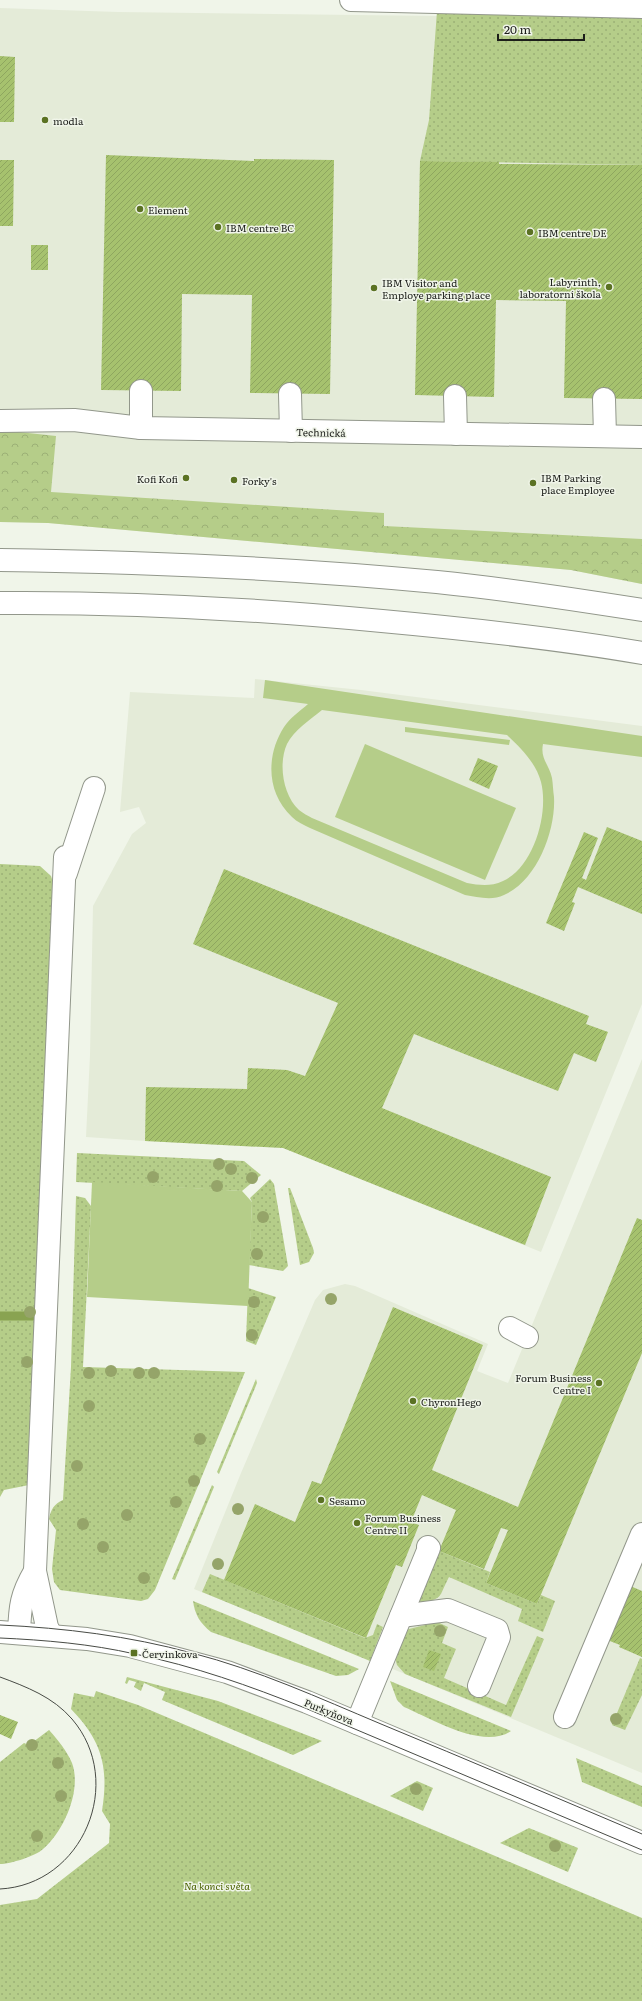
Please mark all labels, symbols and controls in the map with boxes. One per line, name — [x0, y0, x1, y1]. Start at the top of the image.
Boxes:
scale bar — [498, 16, 584, 42]
text: 20 m — [504, 20, 531, 38]
place label: modla — [53, 113, 84, 128]
marker: modla — [40, 115, 50, 125]
place label: Element — [148, 202, 188, 217]
marker: Element — [135, 204, 145, 214]
place label: IBM centre BC — [226, 220, 294, 235]
marker: IBM centre BC — [213, 222, 223, 232]
place label: IBM centre DE — [538, 225, 607, 240]
marker: IBM centre DE — [525, 227, 535, 237]
place label: Labyrinth, laboratorní škola — [520, 274, 602, 301]
place label: IBM Visitor and Employe parking place — [382, 275, 490, 302]
marker: Labyrinth, laboratorní škola — [604, 282, 614, 292]
marker: IBM Visitor and Employe parking place — [369, 283, 379, 293]
street label: Technická — [296, 424, 347, 440]
place label: IBM Parking place Employee — [541, 470, 615, 497]
place label: Kofi Kofi — [137, 471, 179, 486]
marker: Kofi Kofi — [181, 473, 191, 483]
place label: Forky's — [242, 473, 277, 488]
marker: Forky's — [229, 475, 239, 485]
marker: IBM Parking place Employee — [528, 478, 538, 488]
place label: Forum Business Centre I — [515, 1370, 591, 1397]
marker: Forum Business Centre I — [594, 1378, 604, 1388]
place label: ChyronHego — [421, 1394, 482, 1409]
marker: ChyronHego — [408, 1396, 418, 1406]
place label: Sesamo — [329, 1493, 365, 1508]
marker: Sesamo — [316, 1495, 326, 1505]
place label: Forum Business Centre II — [365, 1510, 441, 1537]
marker: Forum Business Centre II — [352, 1518, 362, 1528]
place label: Červinkova — [142, 1646, 198, 1661]
marker: Červinkova — [129, 1648, 139, 1658]
street label: Purkyňova — [302, 1694, 357, 1728]
park label: Na konci světa — [184, 1878, 250, 1893]

